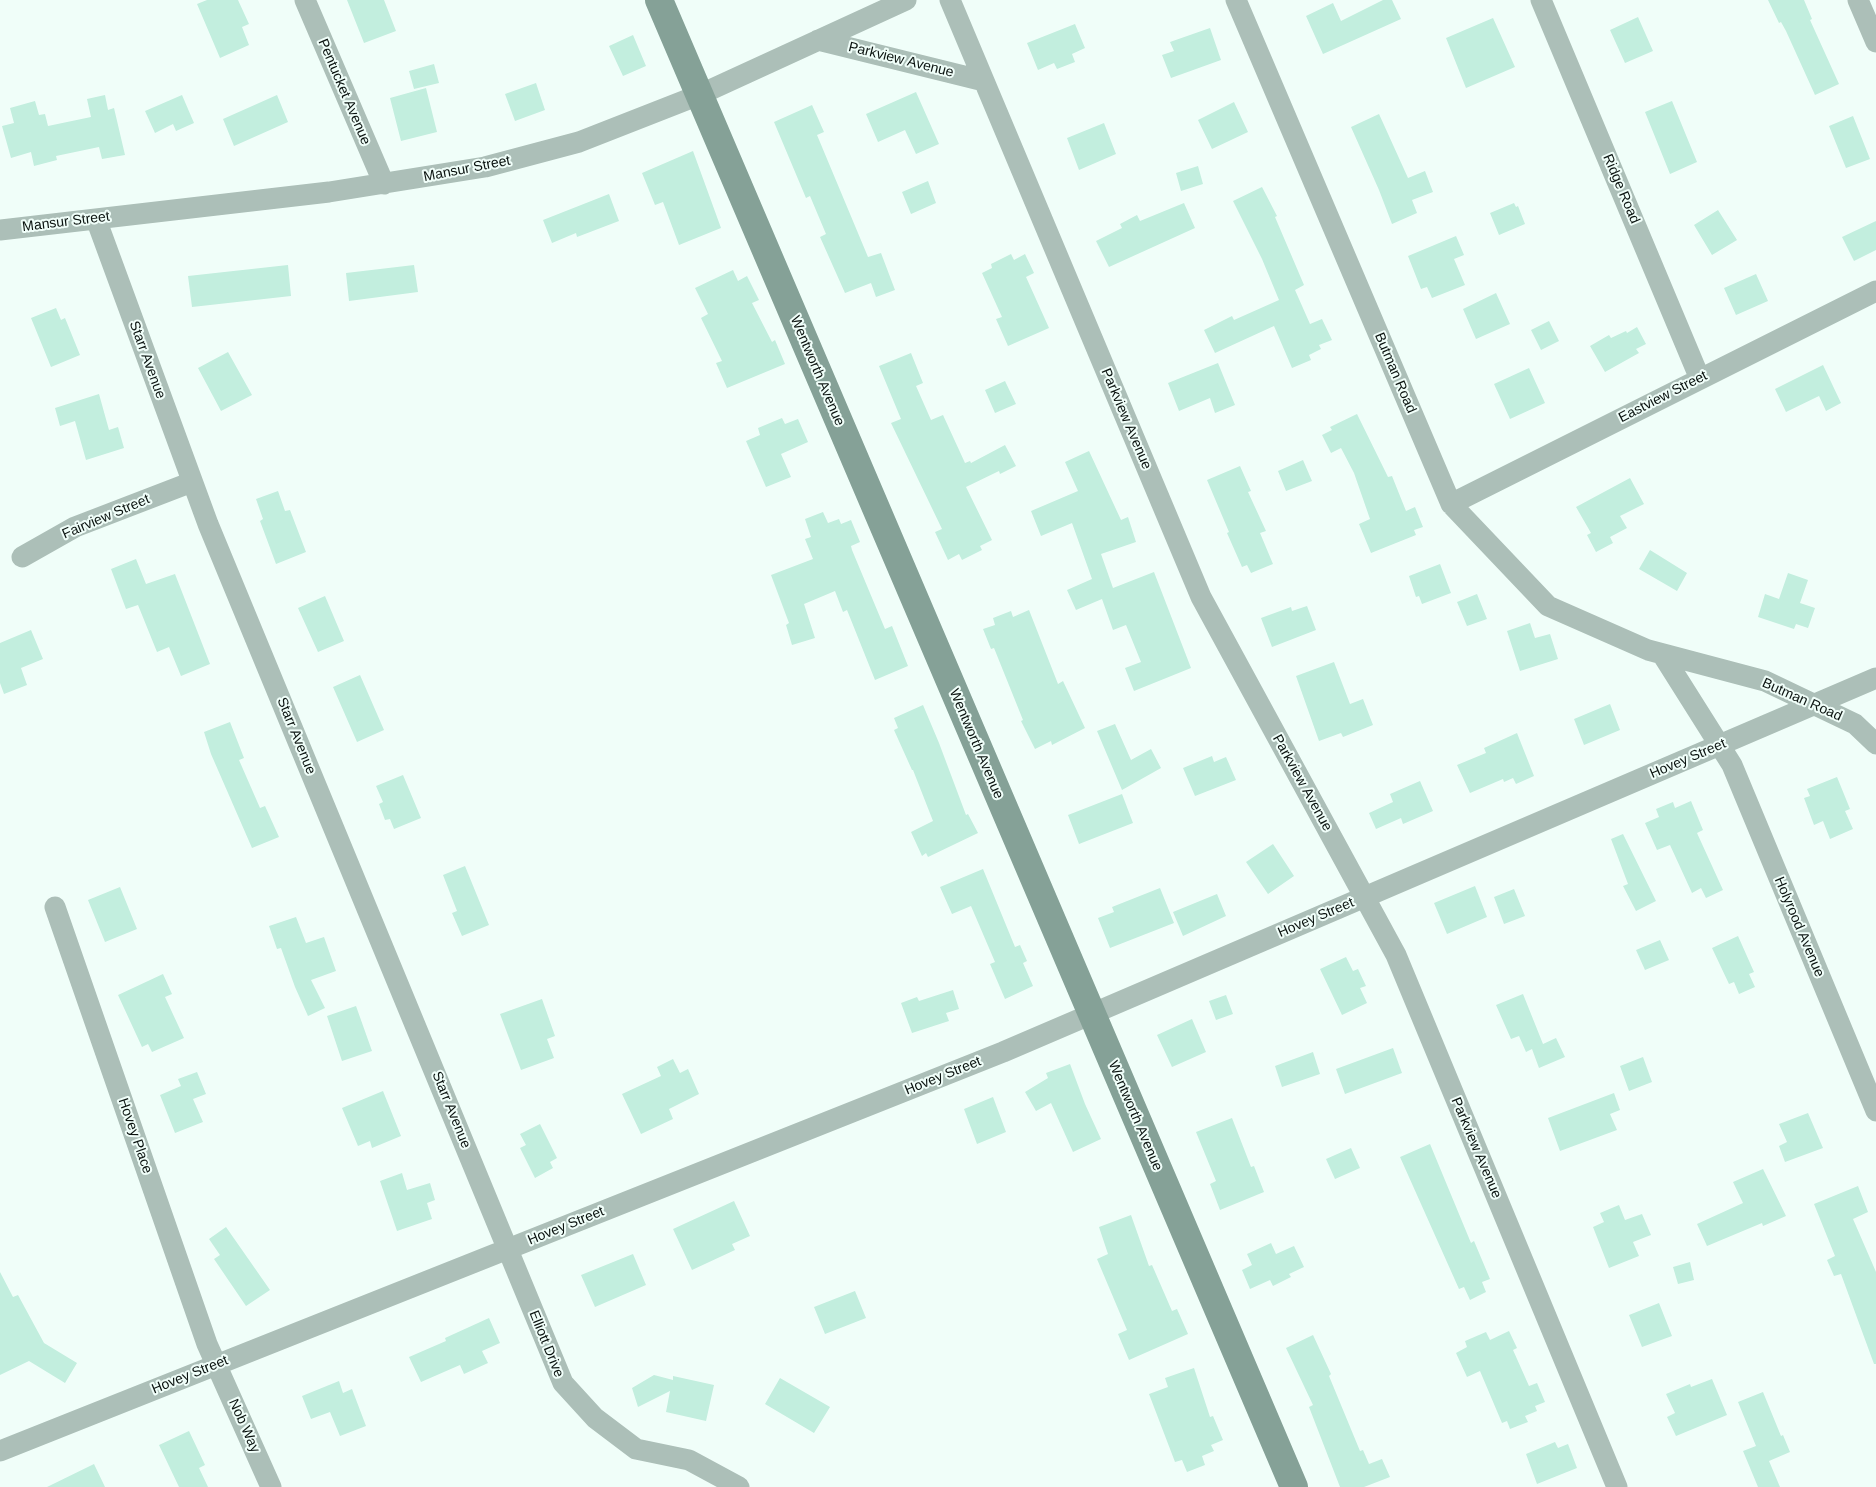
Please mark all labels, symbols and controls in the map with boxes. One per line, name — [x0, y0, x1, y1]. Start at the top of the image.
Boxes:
street label: Pentucket Avenue — [314, 37, 374, 147]
street label: Parkview Avenue — [847, 39, 955, 81]
street label: Mansur Street — [422, 152, 512, 186]
street label: Ridge Road — [1599, 152, 1643, 226]
street label: Mansur Street — [21, 208, 111, 236]
street label: Wentworth Avenue — [786, 314, 848, 428]
street label: Starr Avenue — [125, 319, 169, 401]
street label: Butman Road — [1371, 330, 1419, 416]
street label: Parkview Avenue — [1097, 366, 1155, 472]
street label: Eastview Street — [1616, 367, 1710, 427]
street label: Fairview Street — [60, 491, 152, 543]
street label: Butman Road — [1759, 675, 1845, 725]
street label: Wentworth Avenue — [945, 687, 1007, 801]
street label: Starr Avenue — [273, 695, 319, 777]
street label: Parkview Avenue — [1268, 732, 1336, 834]
street label: Hovey Street — [1647, 735, 1729, 783]
street label: Holyrood Avenue — [1770, 874, 1828, 980]
street label: Hovey Street — [1275, 894, 1357, 942]
street label: Hovey Street — [902, 1053, 984, 1099]
street label: Wentworth Avenue — [1104, 1059, 1166, 1173]
street label: Starr Avenue — [428, 1069, 474, 1151]
street label: Parkview Avenue — [1447, 1095, 1505, 1201]
street label: Hovey Place — [114, 1096, 156, 1176]
street label: Hovey Street — [525, 1203, 607, 1249]
street label: Elliott Drive — [525, 1308, 567, 1380]
street label: Hovey Street — [149, 1352, 231, 1398]
street label: Nob Way — [225, 1397, 263, 1455]

